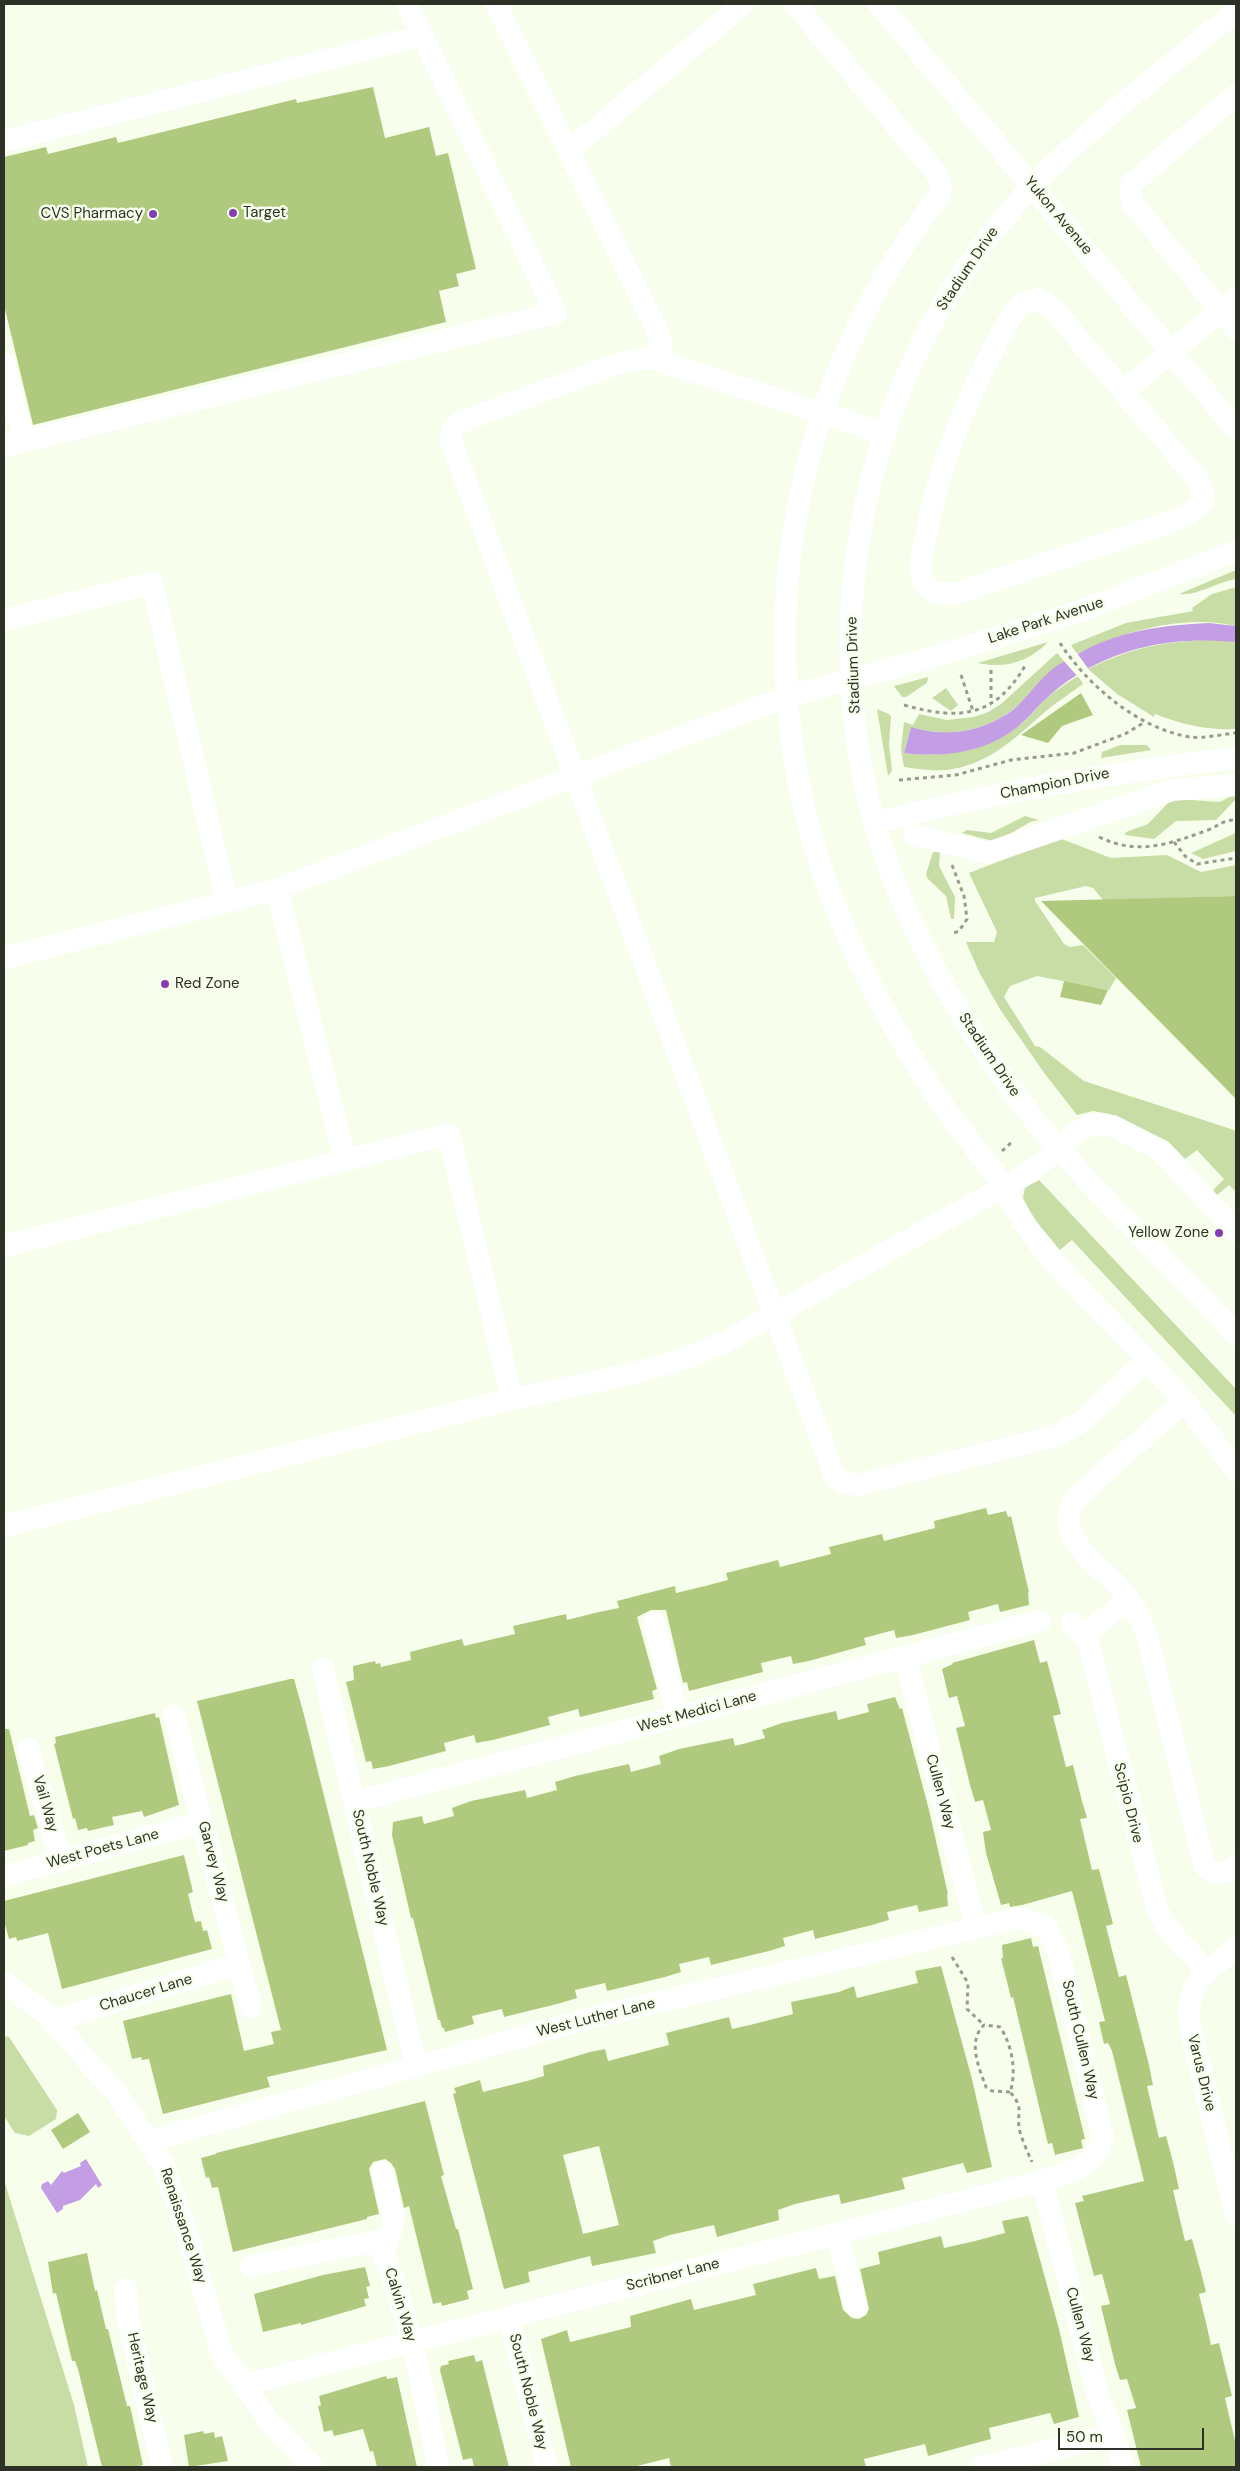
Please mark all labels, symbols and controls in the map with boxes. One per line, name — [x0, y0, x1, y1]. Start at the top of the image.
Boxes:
street label: Yukon Avenue — [1020, 173, 1096, 259]
place label: Target — [243, 204, 286, 222]
place label: CVS Pharmacy — [40, 205, 143, 223]
marker: Target — [227, 207, 239, 219]
marker: CVS Pharmacy — [147, 208, 159, 220]
street label: Stadium Drive — [933, 224, 1003, 314]
street label: Lake Park Avenue — [986, 594, 1106, 648]
street label: Stadium Drive — [843, 616, 865, 714]
street label: Champion Drive — [999, 765, 1111, 803]
place label: Red Zone — [175, 975, 240, 993]
marker: Red Zone — [159, 978, 171, 990]
street label: Stadium Drive — [954, 1010, 1024, 1100]
place label: Yellow Zone — [1128, 1224, 1209, 1242]
marker: Yellow Zone — [1213, 1227, 1225, 1239]
street label: West Medici Lane — [635, 1687, 759, 1737]
street label: Cullen Way — [921, 1752, 959, 1832]
street label: Scipio Drive — [1109, 1761, 1147, 1845]
street label: Vail Way — [28, 1773, 62, 1835]
street label: South Noble Way — [348, 1808, 392, 1928]
street label: Garvey Way — [194, 1819, 232, 1905]
street label: West Poets Lane — [45, 1825, 161, 1873]
street label: Chaucer Lane — [97, 1970, 195, 2016]
street label: South Cullen Way — [1058, 1979, 1102, 2101]
street label: West Luther Lane — [535, 1995, 657, 2041]
street label: Varus Drive — [1183, 2033, 1219, 2113]
street label: Renaissance Way — [156, 2166, 210, 2286]
street label: Scribner Lane — [624, 2255, 722, 2295]
street label: Calvin Way — [380, 2266, 420, 2344]
street label: Cullen Way — [1061, 2285, 1099, 2365]
street label: Heritage Way — [123, 2331, 161, 2425]
street label: South Noble Way — [505, 2332, 551, 2452]
scale bar — [1060, 2418, 1206, 2450]
text: 50 m — [1066, 2427, 1103, 2447]

